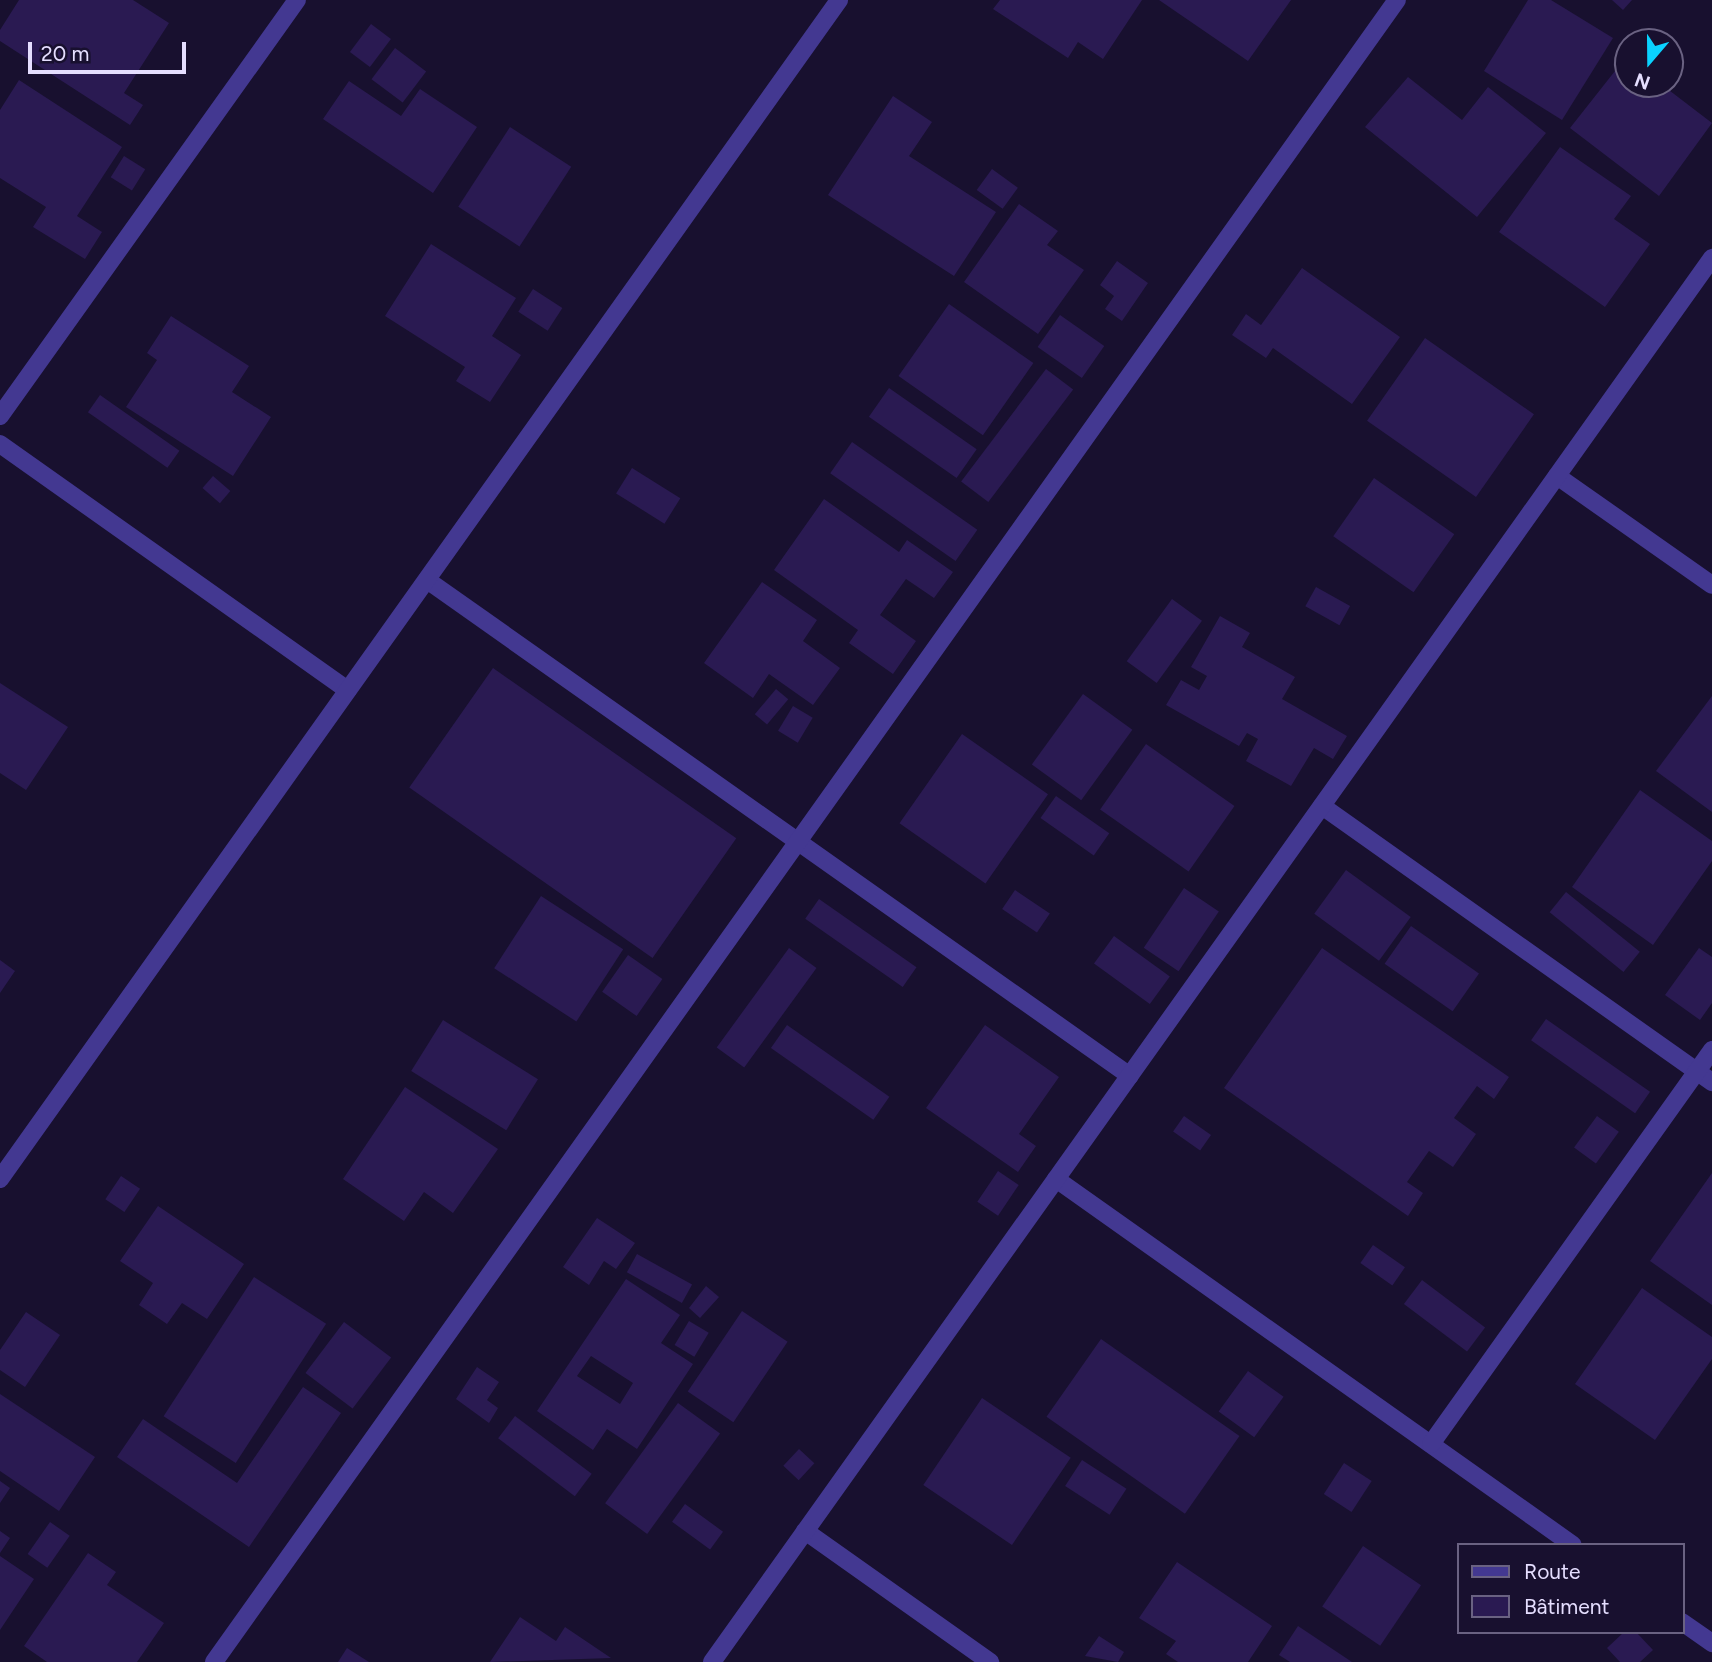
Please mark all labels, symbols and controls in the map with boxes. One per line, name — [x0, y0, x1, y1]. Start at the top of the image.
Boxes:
scale bar — [32, 28, 189, 72]
north arrow — [1614, 28, 1684, 98]
text: 20 m — [41, 41, 89, 66]
text: N — [1631, 68, 1653, 95]
legend — [1456, 1543, 1684, 1634]
text: Route — [1524, 1559, 1580, 1584]
text: Bâtiment — [1524, 1594, 1609, 1619]

